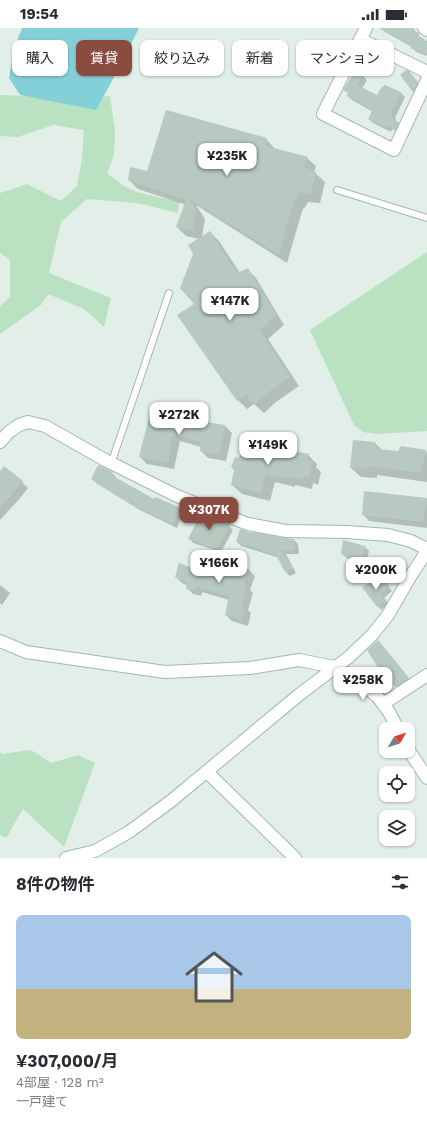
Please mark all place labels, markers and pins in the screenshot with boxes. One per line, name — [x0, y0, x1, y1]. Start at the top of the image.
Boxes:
pin: ¥235K — [199, 143, 255, 177]
pin: ¥147K — [202, 288, 258, 322]
pin: ¥272K — [151, 402, 207, 436]
pin: ¥149K — [240, 432, 296, 466]
pin: ¥307K — [181, 497, 237, 531]
pin: ¥166K — [191, 550, 247, 584]
pin: ¥200K — [348, 557, 404, 591]
pin: ¥258K — [335, 667, 391, 701]

